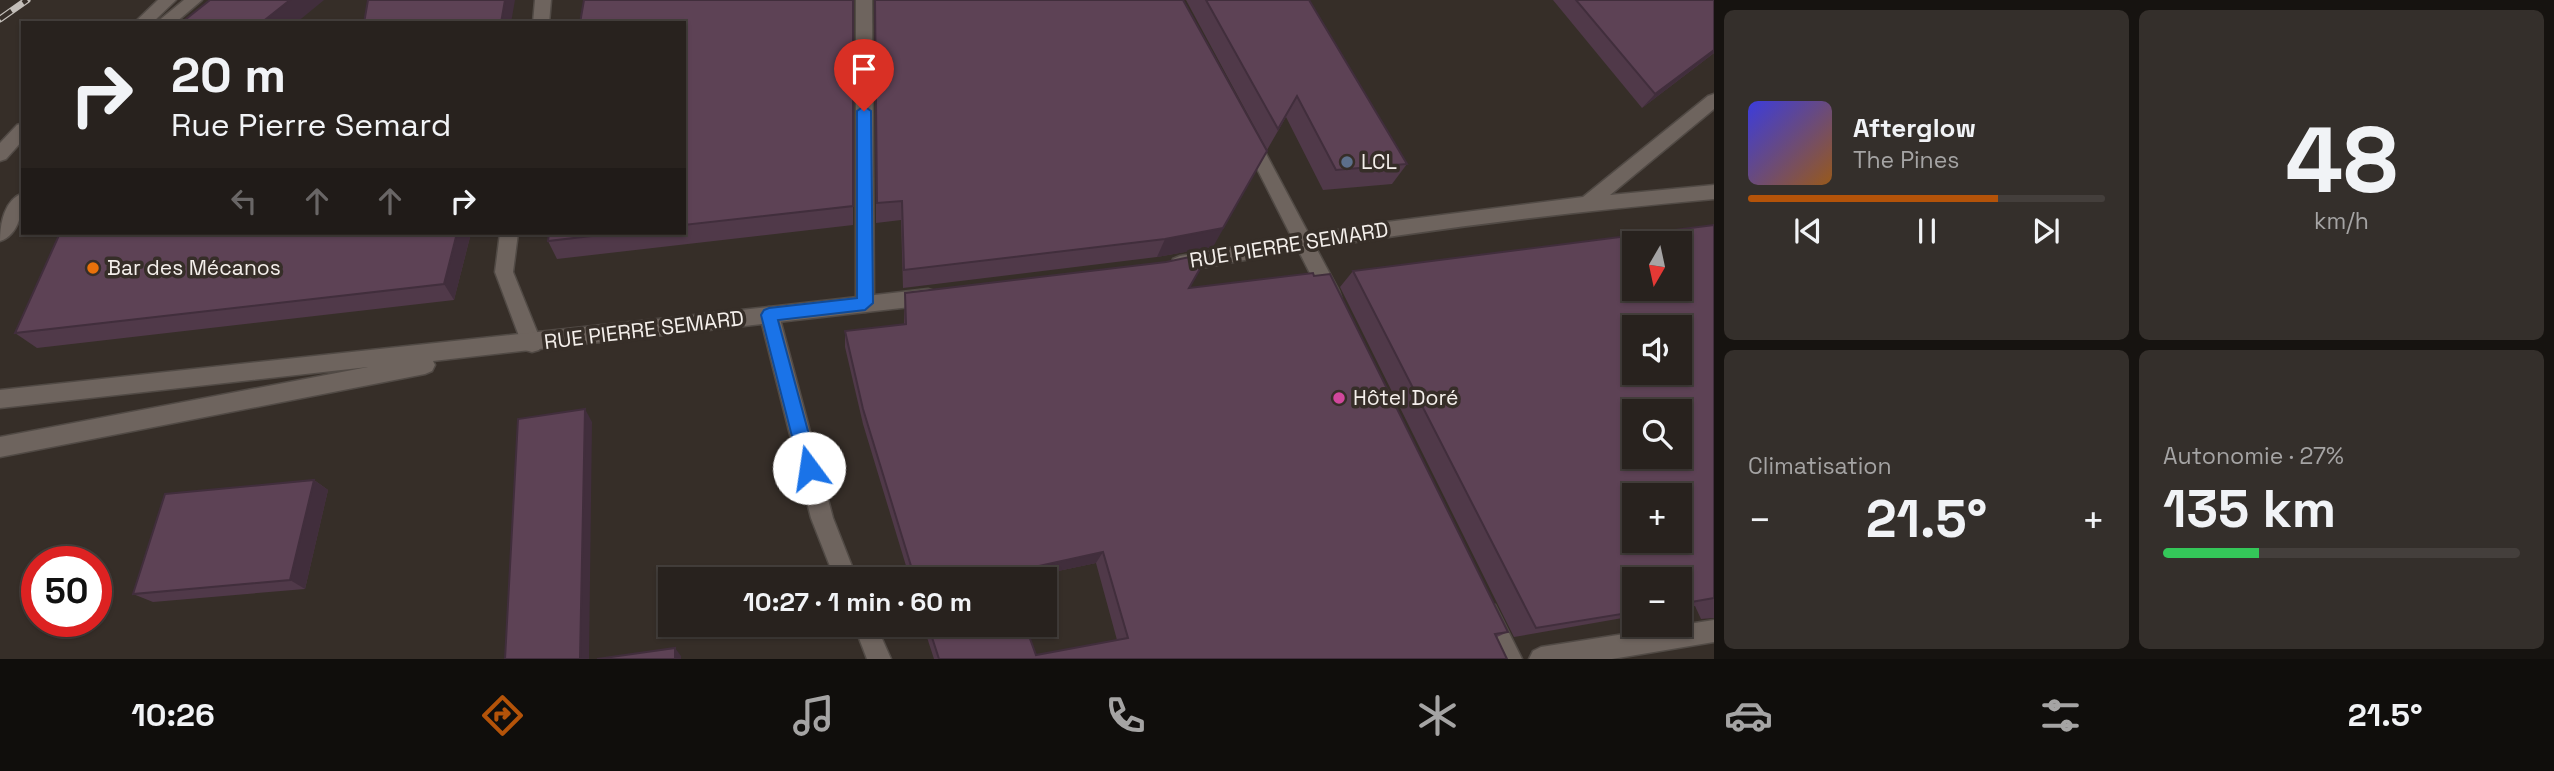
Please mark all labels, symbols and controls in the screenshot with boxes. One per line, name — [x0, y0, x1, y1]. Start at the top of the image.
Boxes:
pin — [834, 39, 894, 111]
text: 20 m — [171, 44, 286, 106]
icon: right — [56, 49, 147, 140]
icon: arrive — [845, 50, 883, 88]
text: 48 — [2285, 102, 2398, 219]
text: Rue Pierre Semard — [171, 105, 451, 145]
text: Afterglow — [1853, 111, 1976, 145]
text: The Pines — [1853, 145, 1959, 175]
place label: LCL — [1361, 148, 1397, 175]
marker: LCL — [1339, 154, 1355, 170]
icon: left — [225, 182, 263, 220]
icon: ahead — [298, 182, 336, 220]
icon: ahead — [371, 182, 409, 220]
icon: right — [444, 182, 482, 220]
text: km/h — [2314, 206, 2369, 236]
icon: previous — [1789, 212, 1827, 250]
icon: pause — [1908, 212, 1946, 250]
icon: next — [2027, 212, 2065, 250]
street label: RUE PIERRE SEMARD — [1188, 215, 1390, 274]
north arrow — [1622, 231, 1692, 301]
map controls — [1622, 231, 1692, 637]
place label: Bar des Mécanos — [107, 254, 281, 281]
marker: Bar des Mécanos — [85, 260, 101, 276]
street label: RUE PIERRE SEMARD — [543, 304, 745, 355]
button: sound — [1622, 315, 1692, 385]
place label: Hôtel Doré — [1353, 384, 1458, 411]
marker: Hôtel Doré — [1331, 390, 1347, 406]
button: search — [1622, 399, 1692, 469]
position arrow — [772, 431, 846, 505]
text: Autonomie · 27% — [2163, 441, 2344, 471]
text: Climatisation — [1748, 451, 1892, 481]
text: 135 km — [2163, 476, 2336, 542]
button: + — [1622, 483, 1692, 553]
text: 21.5° — [1866, 486, 1987, 552]
text: − — [1748, 496, 1772, 544]
text: + — [2081, 496, 2105, 544]
speed limit sign: 50 — [21, 546, 112, 637]
button: − — [1622, 567, 1692, 637]
text: 10:27 · 1 min · 60 m — [743, 585, 972, 619]
icon: directions — [478, 691, 527, 740]
icon: music — [789, 691, 838, 740]
icon: phone — [1101, 691, 1150, 740]
icon: climate — [1413, 691, 1462, 740]
icon: car — [1724, 691, 1773, 740]
icon: filters — [2036, 691, 2085, 740]
text: 10:26 — [131, 695, 215, 735]
text: 21.5° — [2348, 695, 2423, 735]

